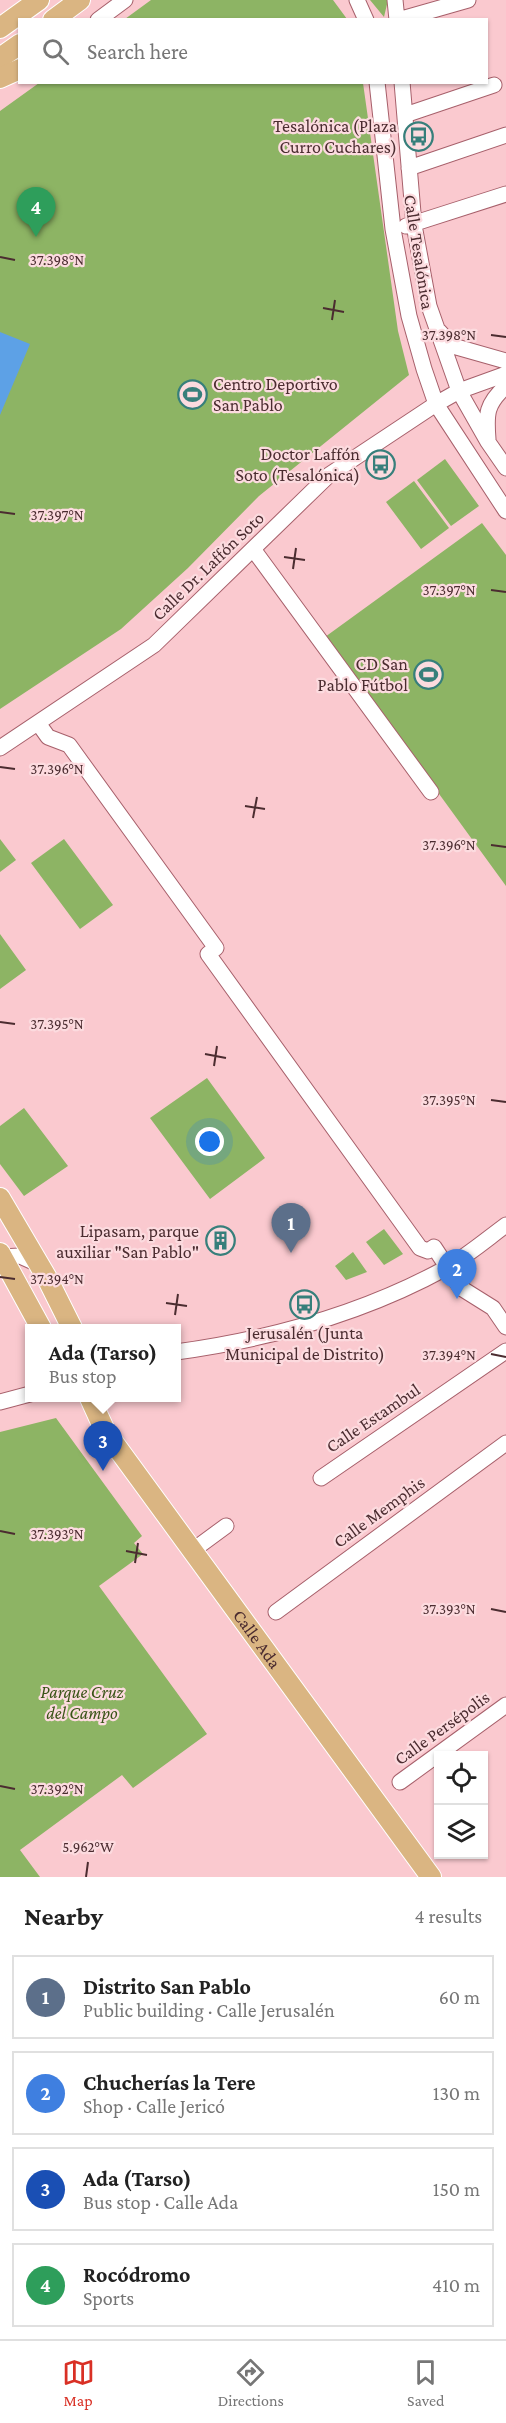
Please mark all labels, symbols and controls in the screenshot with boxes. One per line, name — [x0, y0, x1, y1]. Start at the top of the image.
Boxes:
search box — [18, 18, 488, 84]
icon: search — [39, 35, 72, 68]
text: Search here — [87, 39, 188, 64]
place label: Tesalónica (Plaza Curro Cuchares) — [273, 116, 397, 158]
bus stop icon: Tesalónica (Plaza Curro Cuchares) — [402, 120, 434, 152]
pin: 4 — [16, 188, 56, 237]
street label: Calle Tesalónica — [400, 193, 438, 311]
text: 37.398°N — [30, 252, 84, 268]
text: 37.398°N — [422, 327, 476, 343]
place label: Centro Deportivo San Pablo — [213, 374, 338, 415]
sports icon: Centro Deportivo San Pablo — [176, 378, 208, 410]
place label: Doctor Laffón Soto (Tesalónica) — [236, 444, 360, 486]
bus stop icon: Doctor Laffón Soto (Tesalónica) — [365, 448, 397, 480]
text: 37.397°N — [30, 507, 84, 523]
street label: Calle Dr. Laffón Soto — [148, 508, 268, 624]
text: 37.397°N — [422, 582, 476, 598]
place label: CD San Pablo Fútbol — [318, 654, 408, 695]
sports icon: CD San Pablo Fútbol — [413, 658, 445, 690]
text: 37.396°N — [30, 761, 84, 777]
text: 37.396°N — [422, 837, 476, 853]
text: 37.395°N — [30, 1016, 84, 1032]
text: 37.395°N — [422, 1092, 476, 1108]
your location — [195, 1127, 224, 1156]
pin: 1 — [272, 1204, 310, 1253]
place label: Lipasam, parque auxiliar "San Pablo" — [56, 1221, 199, 1262]
building icon: Lipasam, parque auxiliar "San Pablo" — [204, 1225, 236, 1257]
pin: 2 — [438, 1250, 476, 1299]
text: 37.394°N — [30, 1271, 84, 1287]
bus stop icon: Jerusalén (Junta Municipal de Distrito) — [289, 1288, 321, 1320]
place label: Jerusalén (Junta Municipal de Distrito) — [225, 1323, 385, 1365]
popup — [25, 1324, 181, 1402]
text: Ada (Tarso) — [49, 1340, 157, 1365]
text: 37.394°N — [422, 1347, 476, 1363]
text: Bus stop — [49, 1365, 117, 1387]
street label: Calle Estambul — [322, 1379, 424, 1457]
pin: 3 — [84, 1422, 122, 1471]
street label: Calle Memphis — [330, 1472, 428, 1552]
text: 37.393°N — [30, 1526, 84, 1542]
text: 37.393°N — [422, 1601, 476, 1617]
street label: Calle Ada — [229, 1606, 285, 1672]
park label: Parque Cruz del Campo — [40, 1682, 124, 1723]
street label: Calle Persépolis — [391, 1687, 493, 1769]
map controls — [434, 1751, 488, 1859]
button: locate — [434, 1751, 488, 1805]
text: 37.392°N — [30, 1781, 84, 1797]
button: layers — [434, 1805, 488, 1859]
text: 5.962°W — [62, 1839, 114, 1855]
text: Nearby — [24, 1902, 103, 1931]
text: 4 results — [415, 1905, 482, 1927]
text: Distrito San Pablo — [83, 1974, 251, 1999]
text: 1 — [42, 1986, 49, 2008]
text: 60 m — [439, 1986, 480, 2008]
text: Public building · Calle Jerusalén — [83, 1999, 335, 2021]
text: Chucherías la Tere — [83, 2070, 256, 2095]
text: 2 — [40, 2082, 51, 2104]
text: 130 m — [433, 2082, 480, 2104]
text: Shop · Calle Jericó — [83, 2095, 225, 2117]
text: Ada (Tarso) — [83, 2166, 192, 2191]
text: 3 — [41, 2178, 50, 2200]
text: 150 m — [433, 2178, 480, 2200]
text: Bus stop · Calle Ada — [83, 2191, 238, 2213]
text: Rocódromo — [83, 2262, 191, 2287]
text: 4 — [40, 2274, 51, 2296]
text: 410 m — [432, 2274, 480, 2296]
text: Sports — [83, 2287, 134, 2309]
tab: Map — [62, 2356, 95, 2409]
tab: Directions — [218, 2356, 284, 2409]
tab: Saved — [407, 2356, 444, 2409]

